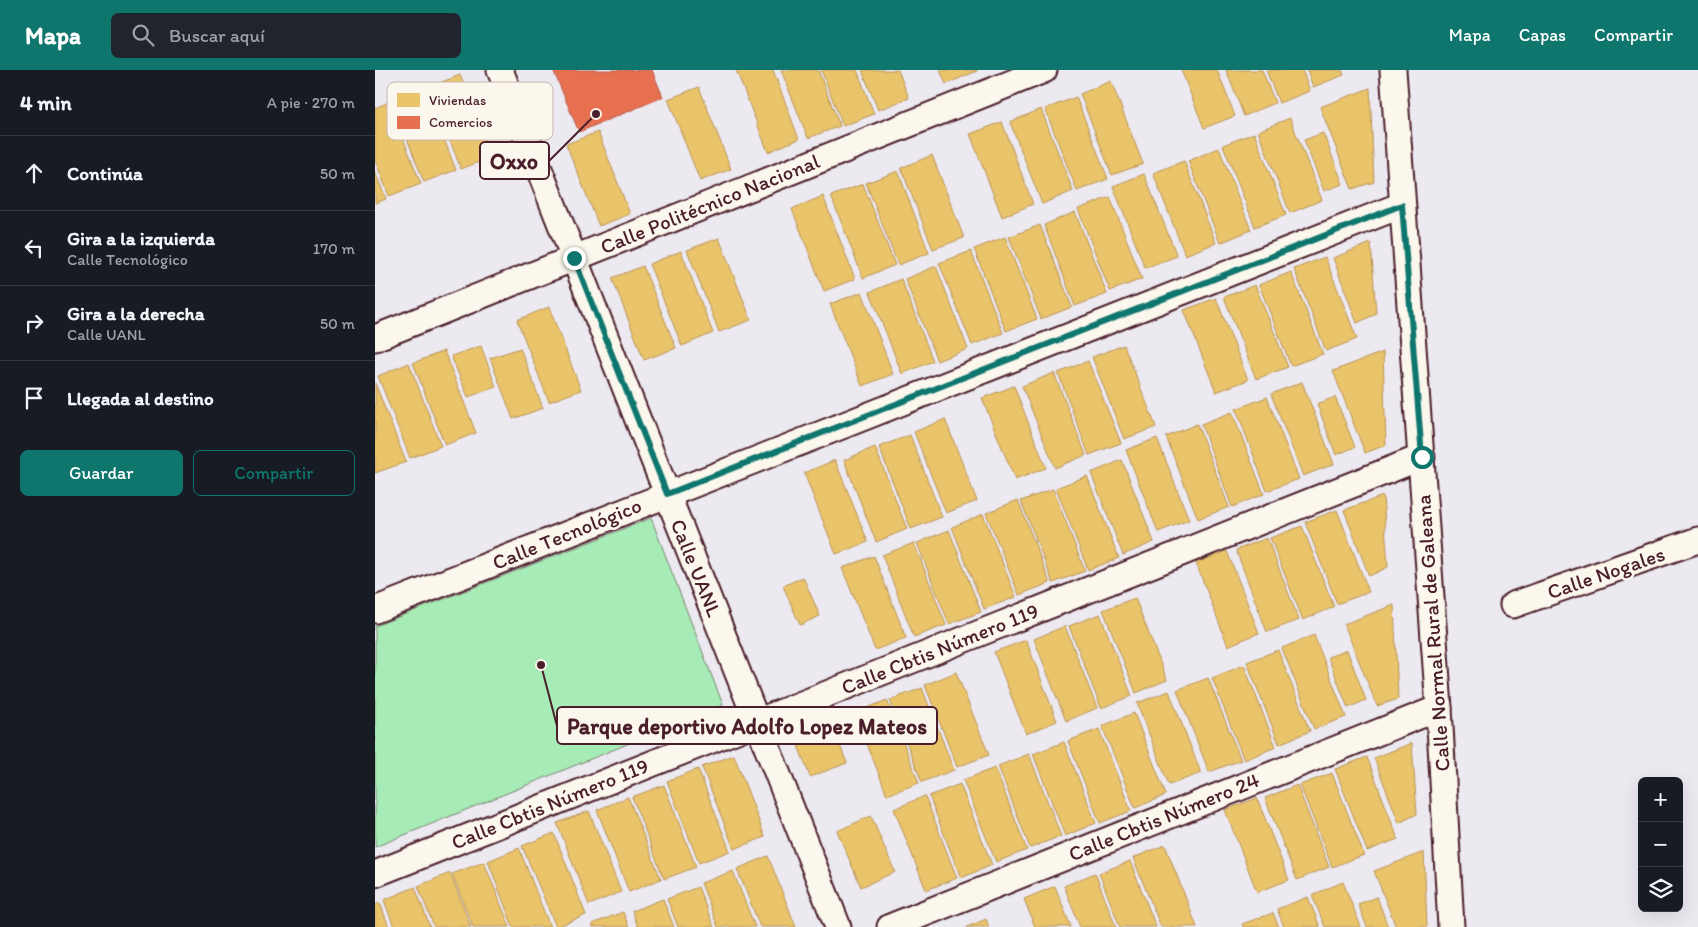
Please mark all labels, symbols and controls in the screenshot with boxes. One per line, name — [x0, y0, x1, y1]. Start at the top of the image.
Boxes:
search box — [111, 13, 461, 58]
text: Mapa — [25, 21, 81, 50]
icon: search — [129, 21, 157, 49]
text: Buscar aquí — [169, 24, 265, 47]
text: Mapa — [1449, 24, 1491, 46]
text: Capas — [1519, 24, 1566, 46]
text: Compartir — [1594, 24, 1673, 46]
legend — [387, 82, 553, 140]
text: 4 min — [20, 90, 72, 115]
text: Viviendas — [429, 92, 486, 109]
text: A pie · 270 m — [267, 93, 355, 112]
text: Comercios — [429, 114, 492, 131]
callout: Oxxo — [480, 142, 549, 179]
text: Oxxo — [490, 148, 538, 175]
street label: Calle Politécnico Nacional — [596, 148, 823, 259]
icon: ahead — [20, 159, 48, 187]
text: Continúa — [67, 162, 143, 185]
text: 50 m — [320, 164, 355, 183]
text: Gira a la izquierda — [67, 227, 215, 250]
icon: left — [20, 234, 48, 262]
text: 170 m — [313, 239, 355, 258]
route end — [563, 247, 586, 270]
text: Calle Tecnológico — [67, 250, 188, 269]
text: Gira a la derecha — [67, 302, 205, 325]
icon: right — [20, 309, 48, 337]
text: 50 m — [320, 314, 355, 333]
text: Calle UANL — [67, 325, 146, 344]
icon: arrive — [20, 384, 48, 412]
text: Llegada al destino — [67, 387, 214, 410]
route start — [1411, 446, 1434, 469]
button: Guardar — [20, 450, 183, 496]
button: Compartir — [193, 450, 355, 496]
street label: Calle Tecnológico — [489, 492, 645, 575]
street label: Calle Normal Rural de Galeana — [1410, 494, 1455, 772]
street label: Calle UANL — [666, 515, 728, 621]
street label: Calle Nogales — [1544, 541, 1668, 604]
street label: Calle Cbtis Número 119 — [838, 598, 1042, 700]
callout: Parque deportivo Adolfo Lopez Mateos — [557, 707, 937, 744]
text: Parque deportivo Adolfo Lopez Mateos — [567, 713, 927, 740]
street label: Calle Cbtis Número 119 — [448, 753, 652, 855]
street label: Calle Cbtis Número 24 — [1065, 767, 1263, 866]
map controls — [1638, 777, 1683, 912]
button: + — [1638, 777, 1683, 822]
button: − — [1638, 822, 1683, 867]
button: layers — [1638, 867, 1683, 912]

